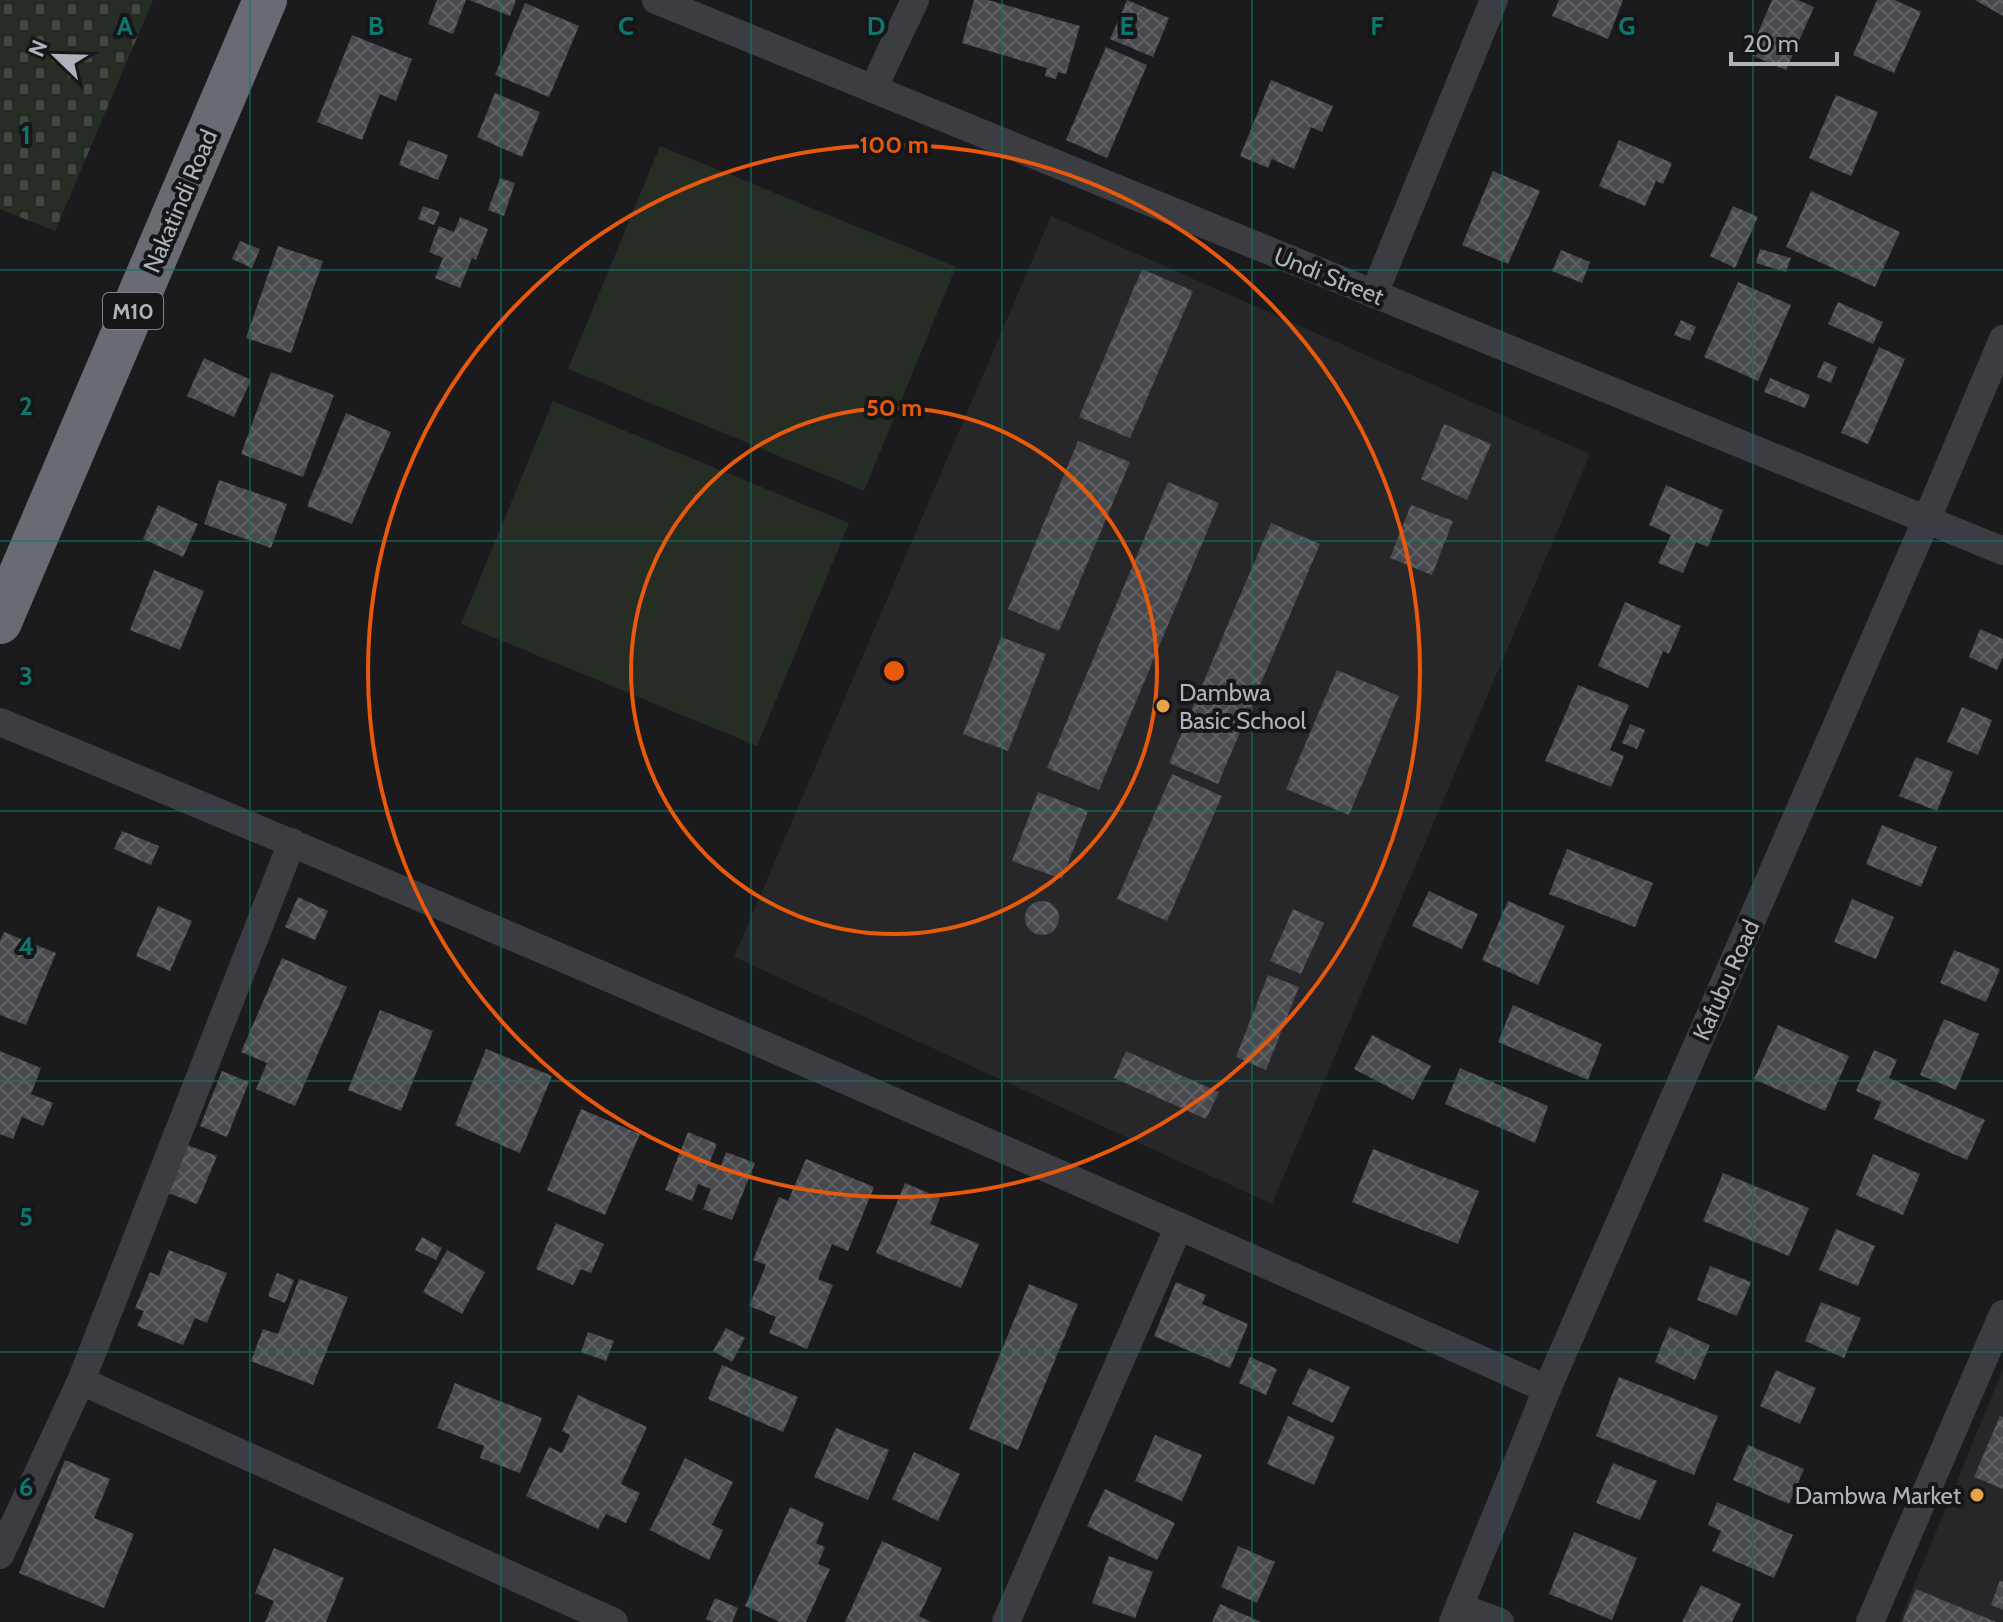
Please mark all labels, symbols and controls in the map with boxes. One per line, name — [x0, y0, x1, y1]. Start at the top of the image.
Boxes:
text: A — [117, 10, 134, 42]
text: B — [368, 10, 384, 42]
text: C — [618, 10, 634, 42]
text: D — [867, 10, 885, 42]
text: E — [1120, 10, 1134, 42]
text: F — [1370, 10, 1384, 42]
text: G — [1618, 10, 1636, 42]
north arrow — [16, 16, 96, 96]
scale bar — [1731, 16, 1837, 66]
text: 20 m — [1743, 29, 1799, 58]
text: N — [23, 36, 54, 61]
text: 1 — [21, 119, 31, 151]
street label: Nakatindi Road — [137, 125, 223, 277]
text: 100 m — [859, 130, 929, 159]
street label: Undi Street — [1270, 241, 1388, 311]
road number: M10 — [103, 293, 163, 329]
text: 2 — [19, 390, 33, 422]
text: 50 m — [866, 393, 922, 422]
centre of rings — [880, 657, 908, 685]
text: 3 — [19, 660, 33, 692]
place label: Dambwa Basic School — [1179, 678, 1306, 735]
marker: Dambwa Basic School — [1154, 697, 1172, 715]
street label: Kafubu Road — [1687, 915, 1765, 1045]
text: 4 — [18, 930, 34, 962]
text: 5 — [19, 1201, 33, 1233]
text: 6 — [19, 1471, 33, 1503]
place label: Dambwa Market — [1795, 1481, 1961, 1510]
marker: Dambwa Market — [1968, 1486, 1986, 1504]

